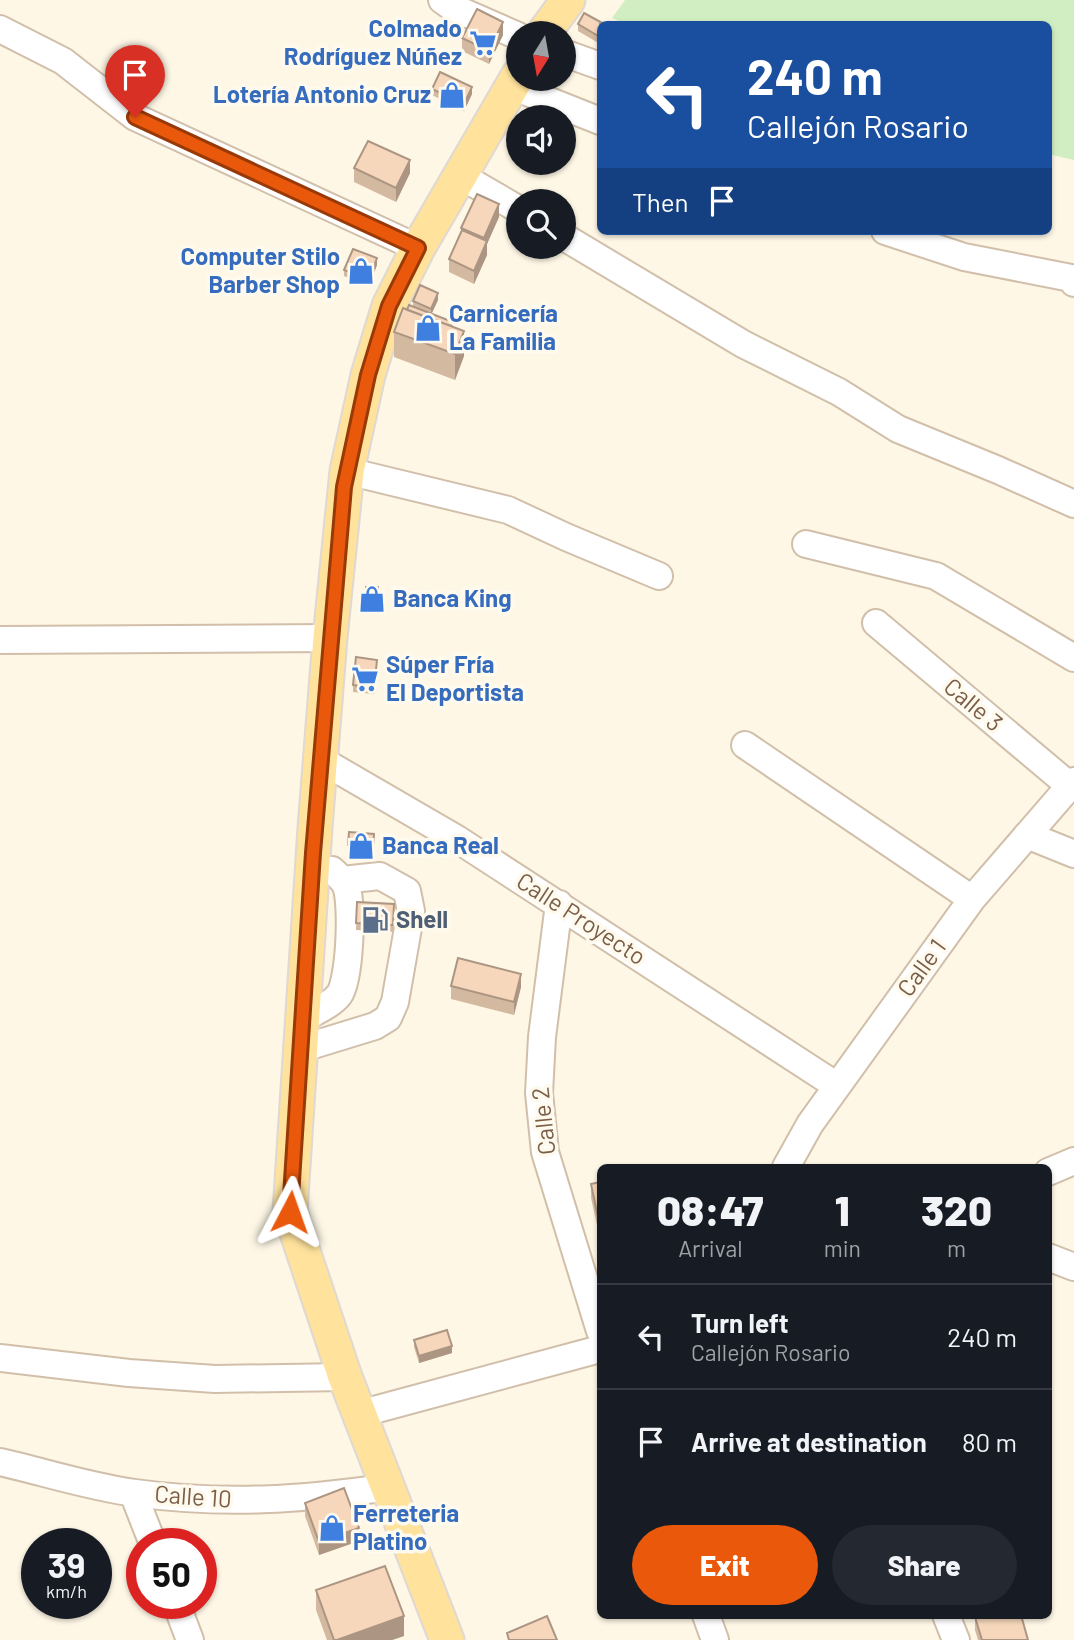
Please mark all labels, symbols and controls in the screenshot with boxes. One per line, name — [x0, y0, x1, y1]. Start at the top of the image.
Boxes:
place label: Colmado Rodríguez Núñez — [284, 13, 462, 70]
north arrow — [506, 21, 576, 91]
map controls — [506, 21, 576, 259]
supermarket icon: Colmado Rodríguez Núñez — [468, 28, 498, 58]
pin — [105, 45, 165, 117]
text: 240 m — [747, 46, 883, 105]
icon: left — [632, 49, 723, 140]
icon: arrive — [116, 56, 154, 94]
place label: Lotería Antonio Cruz — [213, 79, 431, 108]
shop icon: Lotería Antonio Cruz — [437, 80, 467, 110]
button: sound — [506, 105, 576, 175]
text: Callejón Rosario — [747, 106, 969, 144]
icon: arrive — [703, 182, 741, 220]
text: Then — [632, 186, 689, 217]
button: search — [506, 189, 576, 259]
place label: Computer Stilo Barber Shop — [181, 241, 340, 298]
shop icon: Computer Stilo Barber Shop — [346, 256, 376, 286]
place label: Carnicería La Familia — [449, 298, 558, 355]
shop icon: Carnicería La Familia — [413, 313, 443, 343]
place label: Banca King — [393, 583, 512, 612]
shop icon: Banca King — [357, 584, 387, 614]
place label: Súper Fría El Deportista — [386, 649, 524, 706]
supermarket icon: Súper Fría El Deportista — [350, 664, 380, 694]
street label: Calle 3 — [939, 671, 1009, 737]
place label: Banca Real — [382, 830, 499, 859]
shop icon: Banca Real — [346, 831, 376, 861]
street label: Calle Proyecto — [512, 865, 652, 970]
place label: Shell — [396, 904, 448, 933]
fuel station icon: Shell — [360, 905, 390, 935]
street label: Calle 1 — [890, 933, 951, 1001]
street label: Calle 2 — [525, 1086, 560, 1157]
position arrow — [253, 1175, 327, 1249]
text: 08:47 — [657, 1184, 764, 1234]
text: 1 — [835, 1184, 850, 1234]
text: 320 — [921, 1184, 992, 1234]
text: Arrival — [678, 1234, 742, 1262]
text: min — [824, 1234, 861, 1262]
text: m — [947, 1234, 966, 1262]
text: Turn left — [691, 1307, 789, 1338]
icon: left — [632, 1318, 670, 1356]
text: 240 m — [947, 1321, 1017, 1352]
text: Callejón Rosario — [691, 1338, 850, 1366]
icon: arrive — [632, 1423, 670, 1461]
text: Arrive at destination — [691, 1426, 927, 1457]
text: 80 m — [962, 1426, 1017, 1457]
street label: Calle 10 — [154, 1478, 233, 1513]
place label: Ferreteria Platino — [353, 1498, 459, 1555]
shop icon: Ferreteria Platino — [317, 1513, 347, 1543]
button: Exit — [632, 1525, 818, 1605]
button: Share — [832, 1525, 1017, 1605]
speed limit sign: 50 — [126, 1528, 217, 1619]
text: 39 — [48, 1543, 85, 1585]
text: km/h — [46, 1580, 87, 1602]

